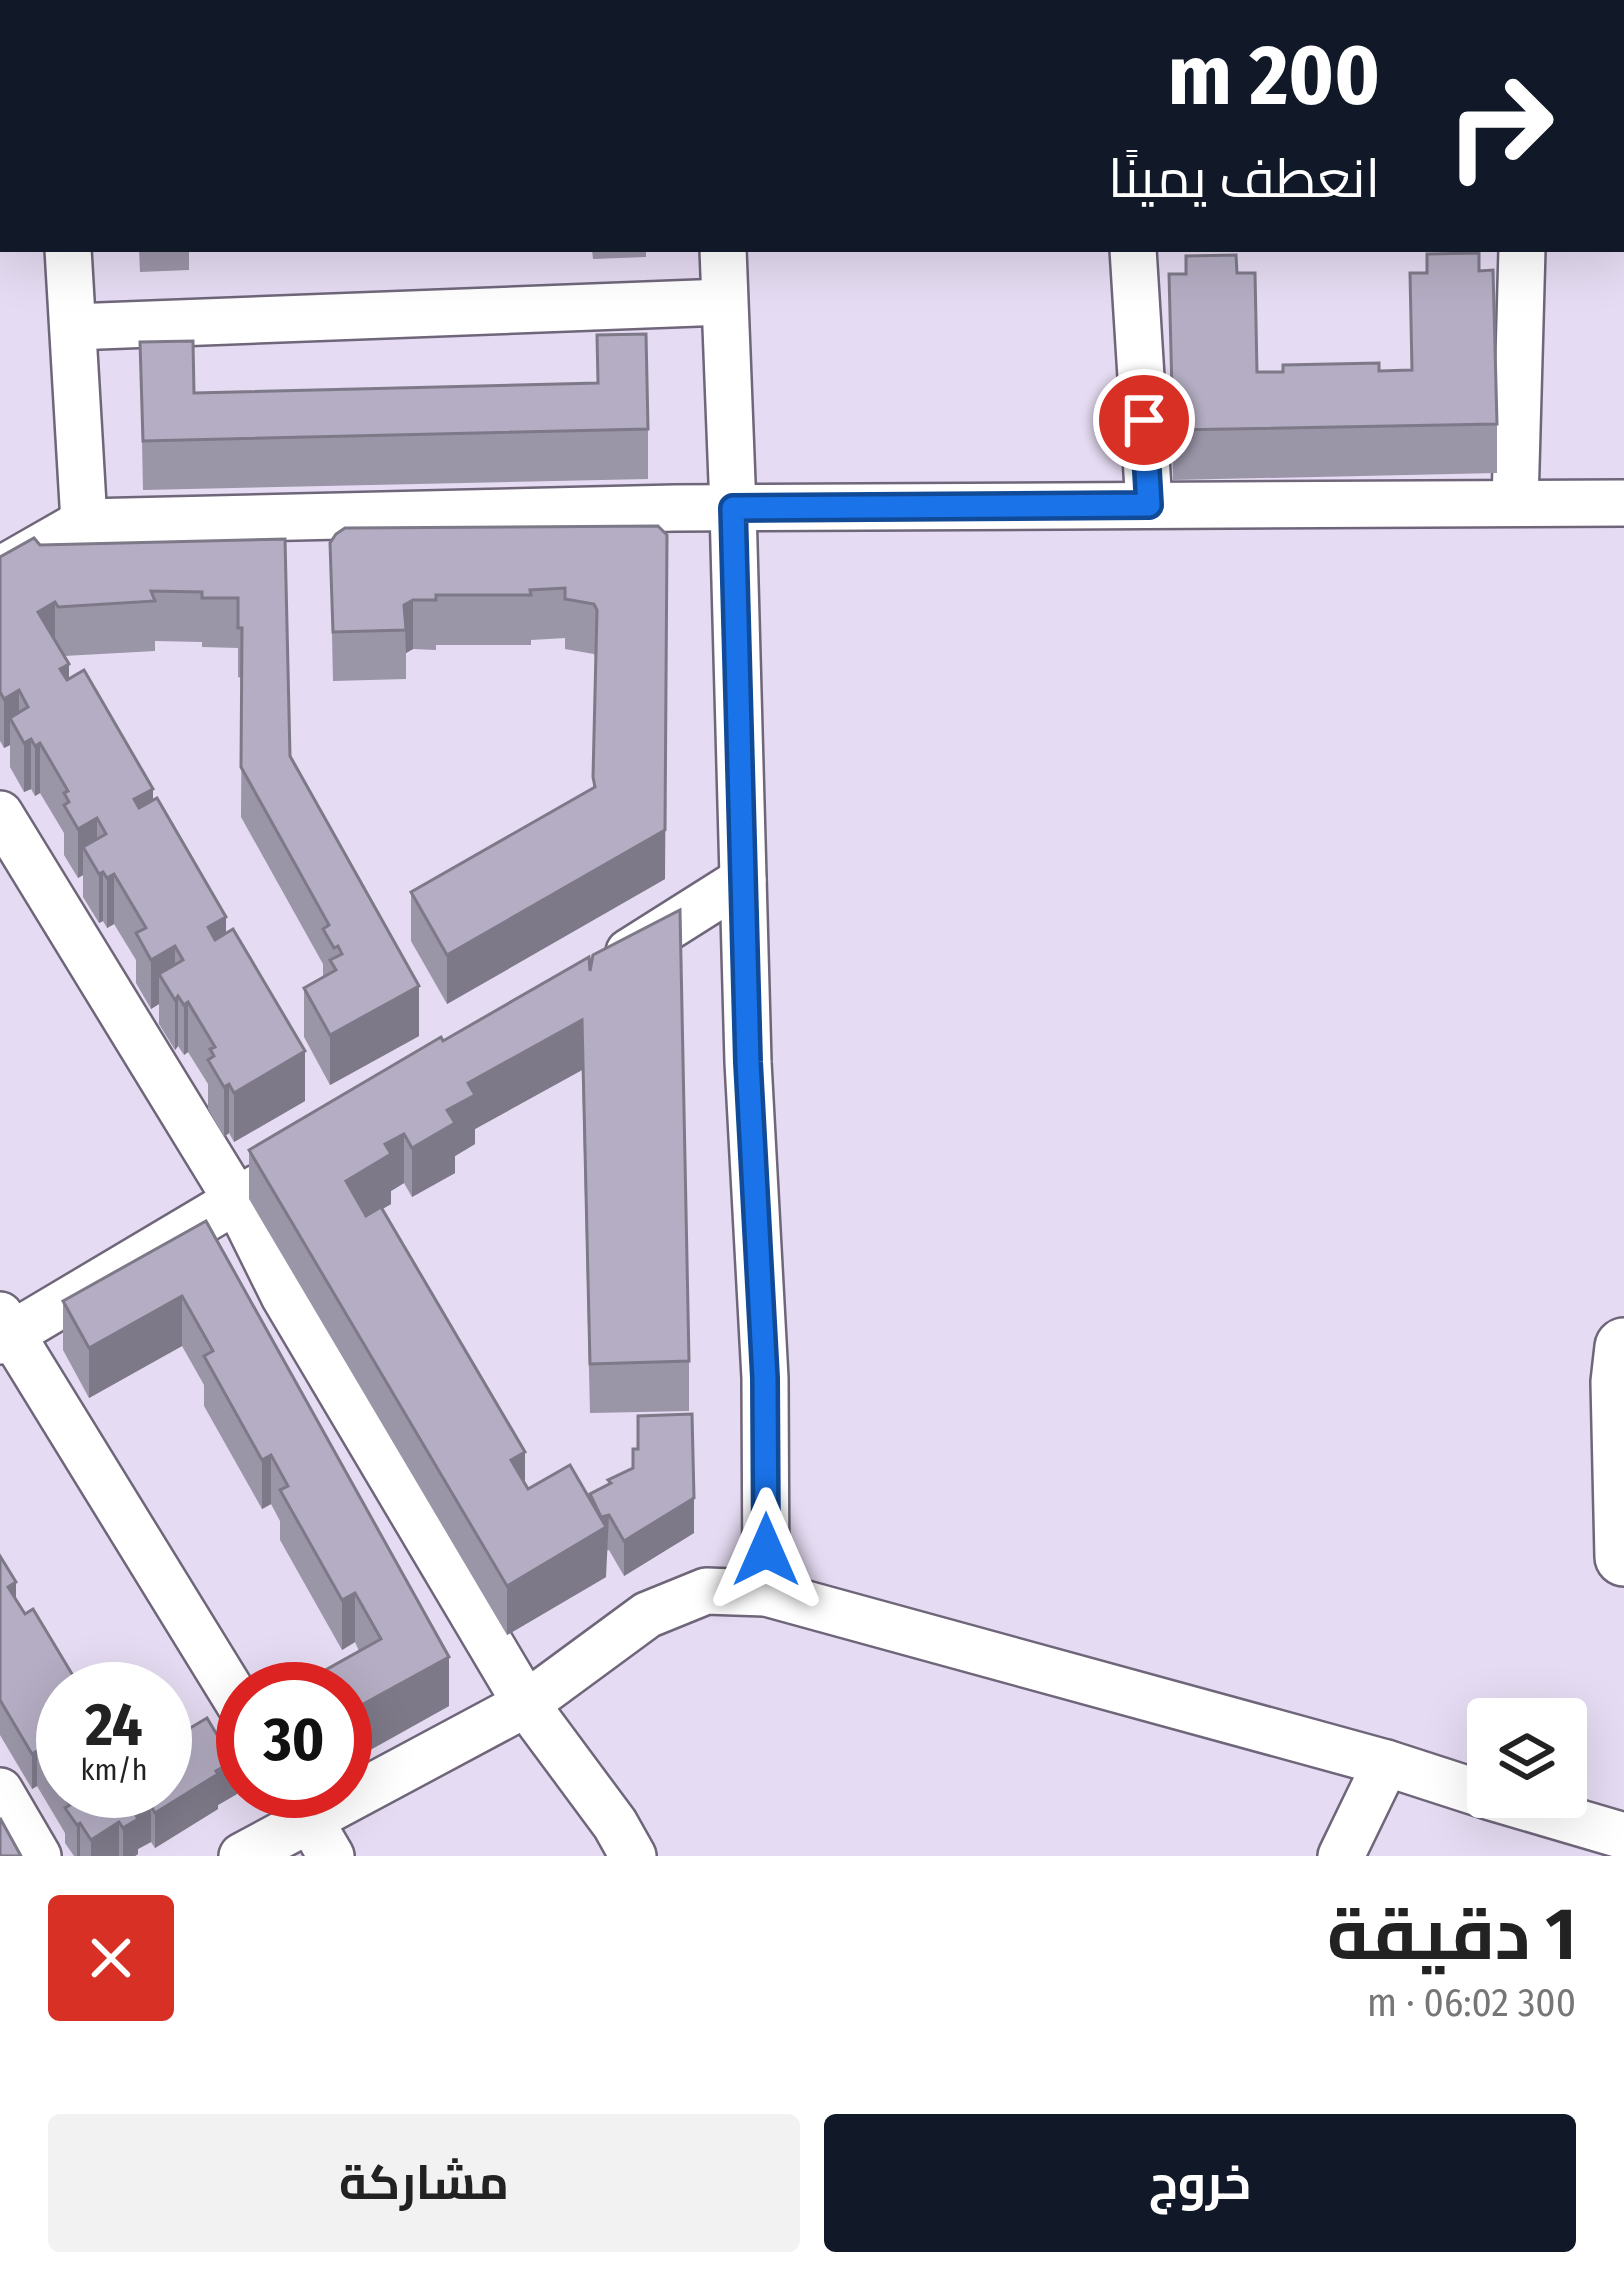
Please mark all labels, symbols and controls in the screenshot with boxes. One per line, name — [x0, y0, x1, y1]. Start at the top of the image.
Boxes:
text: 200 m — [1168, 25, 1380, 126]
icon: right — [1422, 48, 1578, 204]
text: انعطف يمينًا — [1108, 147, 1380, 211]
pin — [1093, 369, 1195, 471]
icon: arrive — [1111, 387, 1177, 453]
position arrow — [703, 1487, 829, 1613]
speed limit sign: 30 — [216, 1662, 372, 1818]
text: 24 — [85, 1689, 143, 1761]
map controls — [1467, 1698, 1587, 1818]
button: layers — [1467, 1698, 1587, 1818]
text: km/h — [81, 1752, 147, 1788]
text: 1 دقيقة — [1327, 1892, 1576, 1978]
button: close — [48, 1895, 174, 2021]
text: 300 m · 06:02 — [1367, 1980, 1576, 2026]
button: مشاركة — [48, 2114, 800, 2252]
button: خروج — [824, 2114, 1576, 2252]

